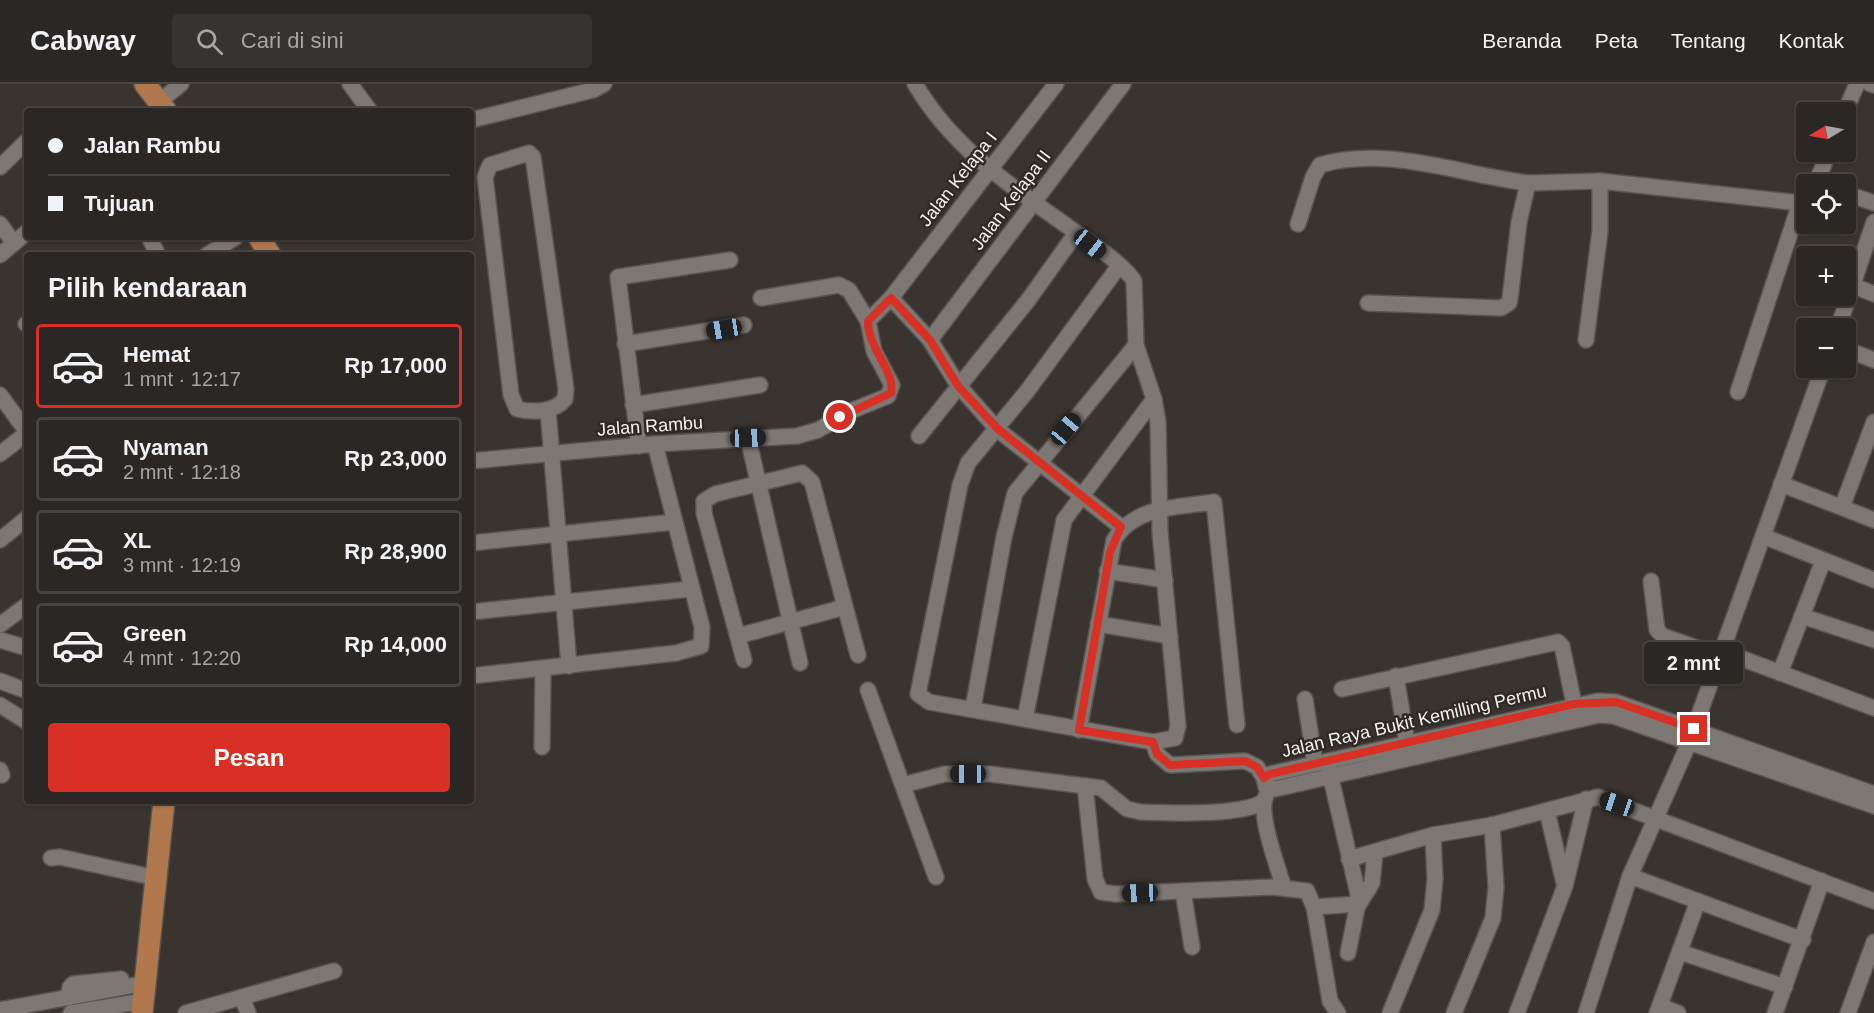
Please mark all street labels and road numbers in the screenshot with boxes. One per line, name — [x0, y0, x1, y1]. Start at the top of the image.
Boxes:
street label: Jalan Kelapa I — [915, 128, 1001, 230]
street label: Jalan Kelapa II — [967, 146, 1055, 254]
street label: Jalan Rambu — [596, 412, 704, 440]
street label: Jalan Raya Bukit Kemilling Permu — [1280, 681, 1548, 761]

